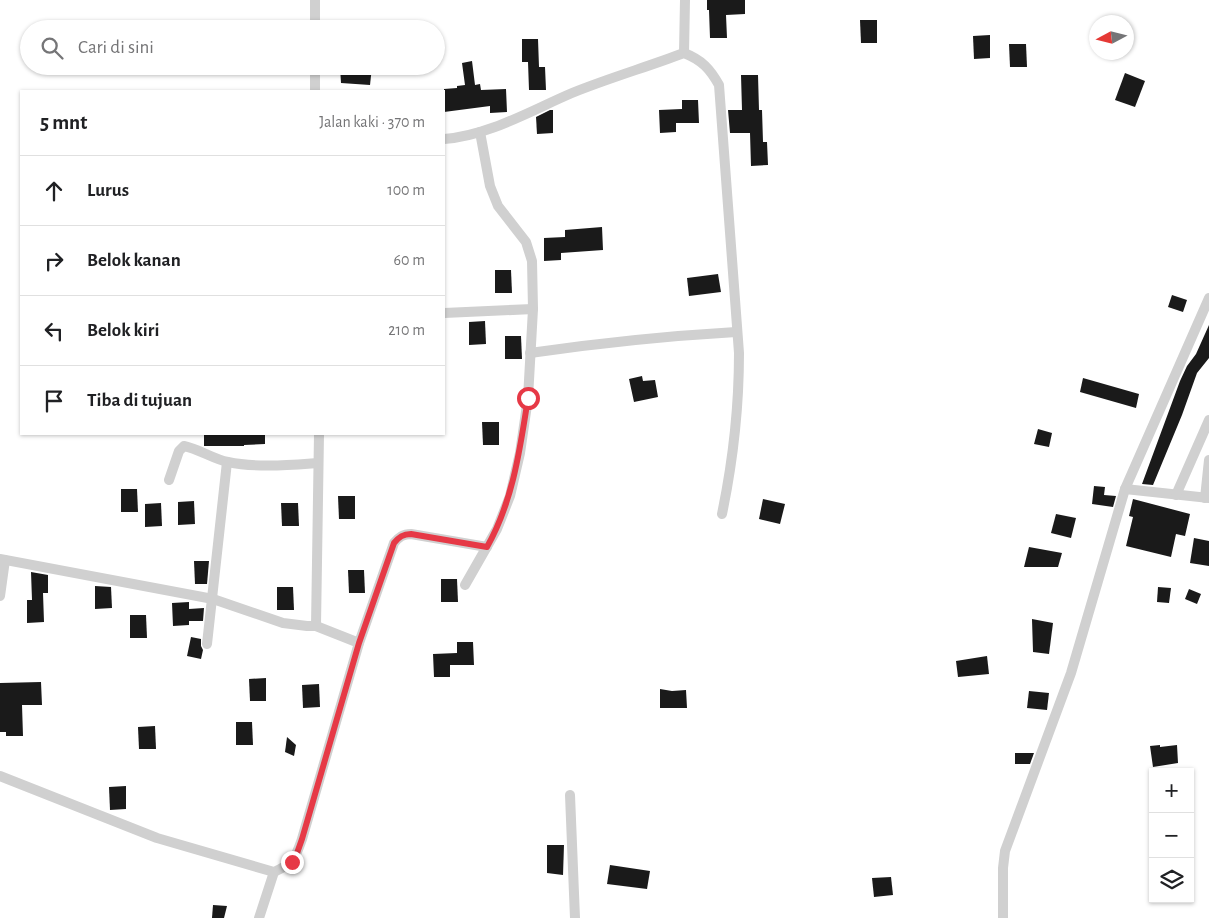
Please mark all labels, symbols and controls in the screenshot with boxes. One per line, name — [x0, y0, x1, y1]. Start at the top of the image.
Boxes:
north arrow — [1089, 15, 1134, 60]
search box — [20, 20, 445, 75]
icon: search — [38, 34, 66, 62]
text: Cari di sini — [78, 38, 154, 57]
text: 5 mnt — [40, 112, 87, 133]
text: Jalan kaki · 370 m — [319, 114, 425, 130]
icon: ahead — [40, 177, 68, 205]
text: Lurus — [87, 181, 129, 200]
text: 100 m — [387, 182, 425, 198]
icon: right — [40, 247, 68, 275]
text: Belok kanan — [87, 251, 181, 270]
text: 60 m — [394, 252, 425, 268]
icon: left — [40, 317, 68, 345]
text: Belok kiri — [87, 321, 159, 340]
text: 210 m — [388, 322, 425, 338]
icon: arrive — [40, 387, 68, 415]
route start — [517, 387, 540, 410]
text: Tiba di tujuan — [87, 391, 192, 410]
map controls — [1149, 768, 1194, 903]
button: + — [1149, 768, 1194, 813]
button: − — [1149, 813, 1194, 858]
route end — [281, 851, 304, 874]
button: layers — [1149, 858, 1194, 903]

